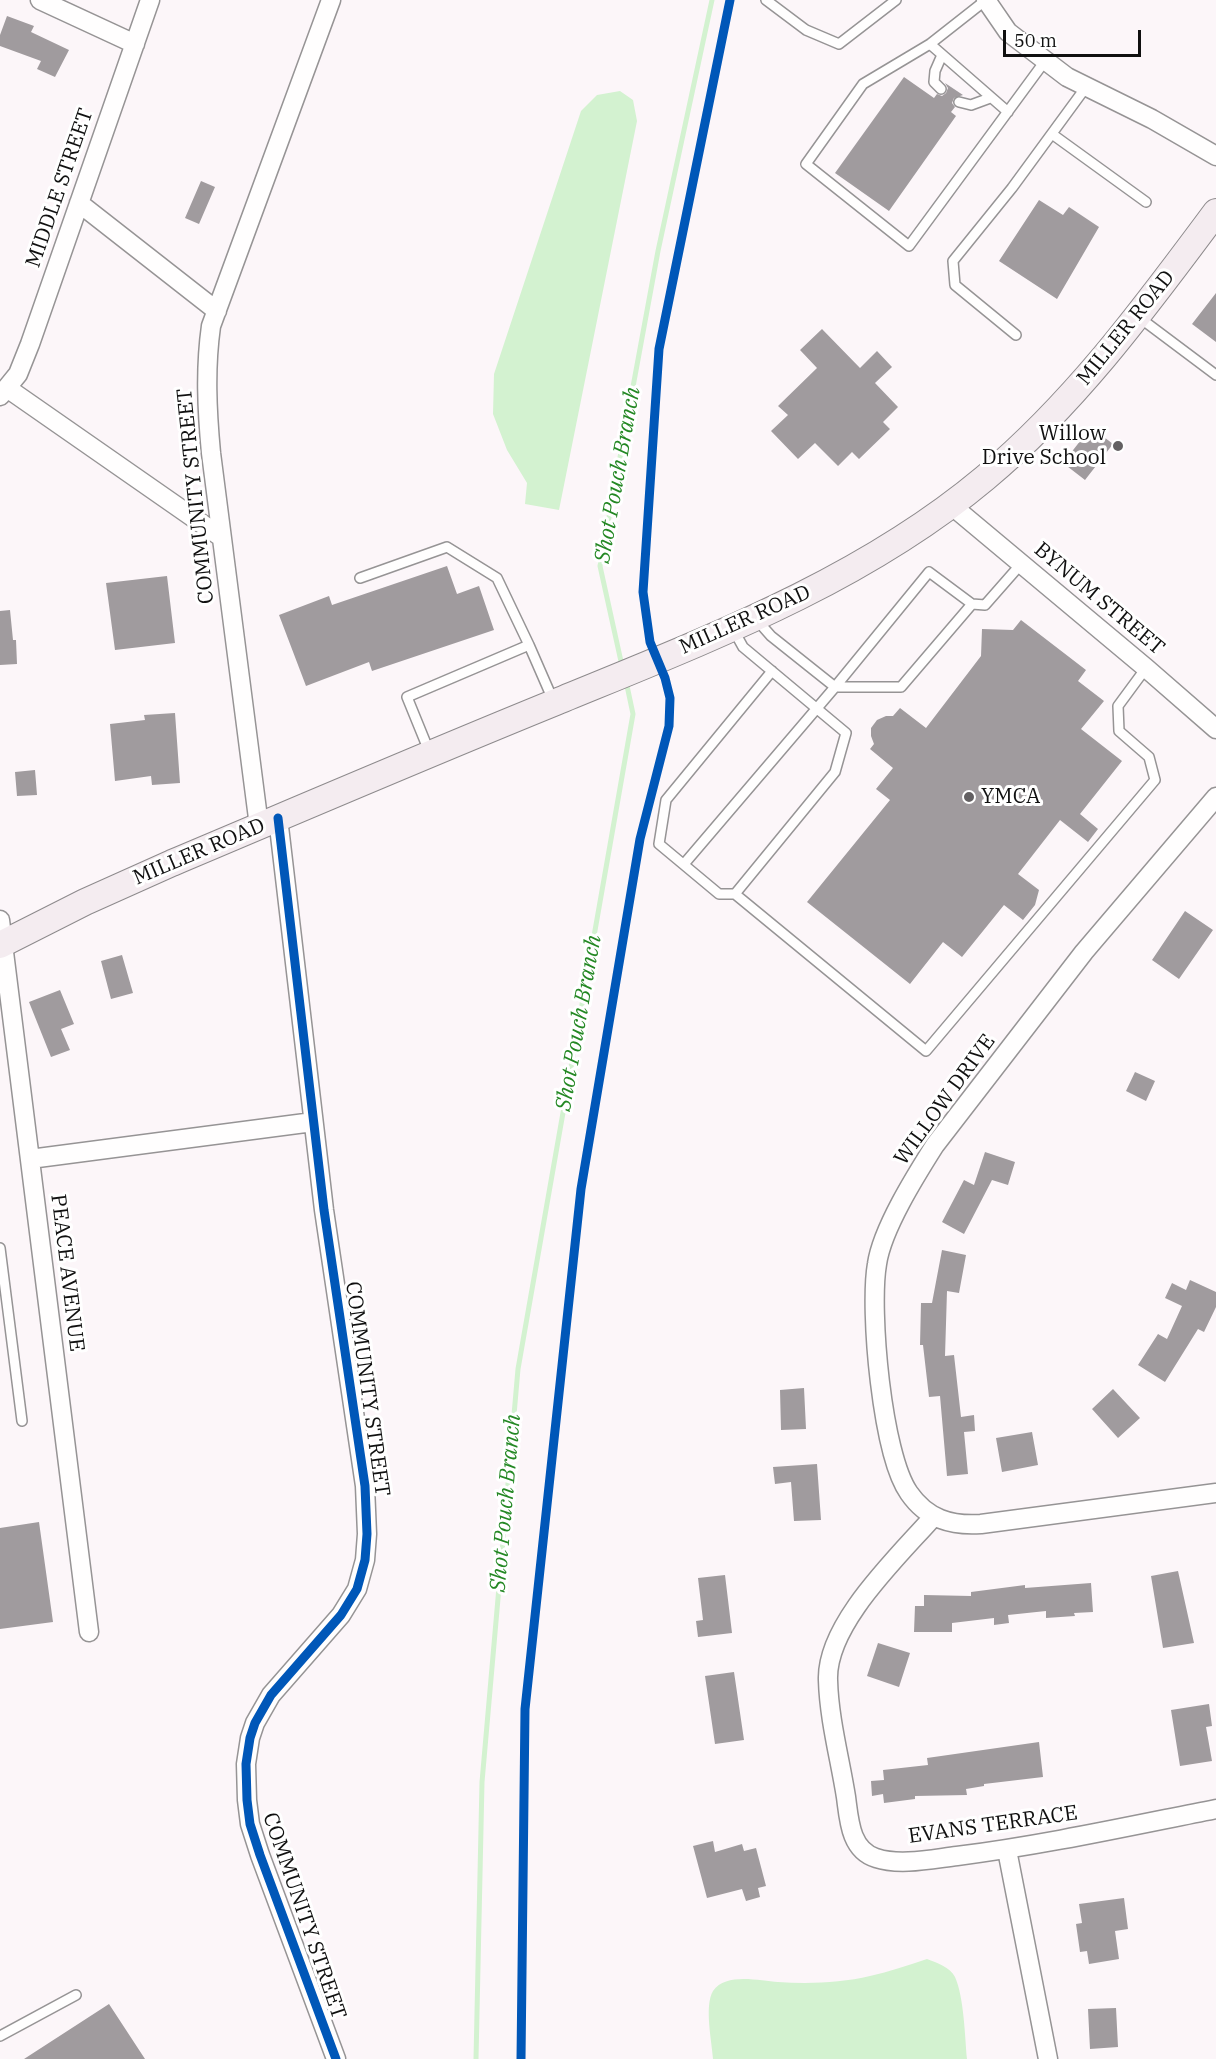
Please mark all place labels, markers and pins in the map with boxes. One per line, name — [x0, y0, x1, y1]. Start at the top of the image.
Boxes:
place label: Willow Drive School — [982, 421, 1106, 471]
marker: Willow Drive School — [1111, 439, 1125, 453]
place label: YMCA — [981, 784, 1040, 810]
marker: YMCA — [962, 790, 976, 804]

